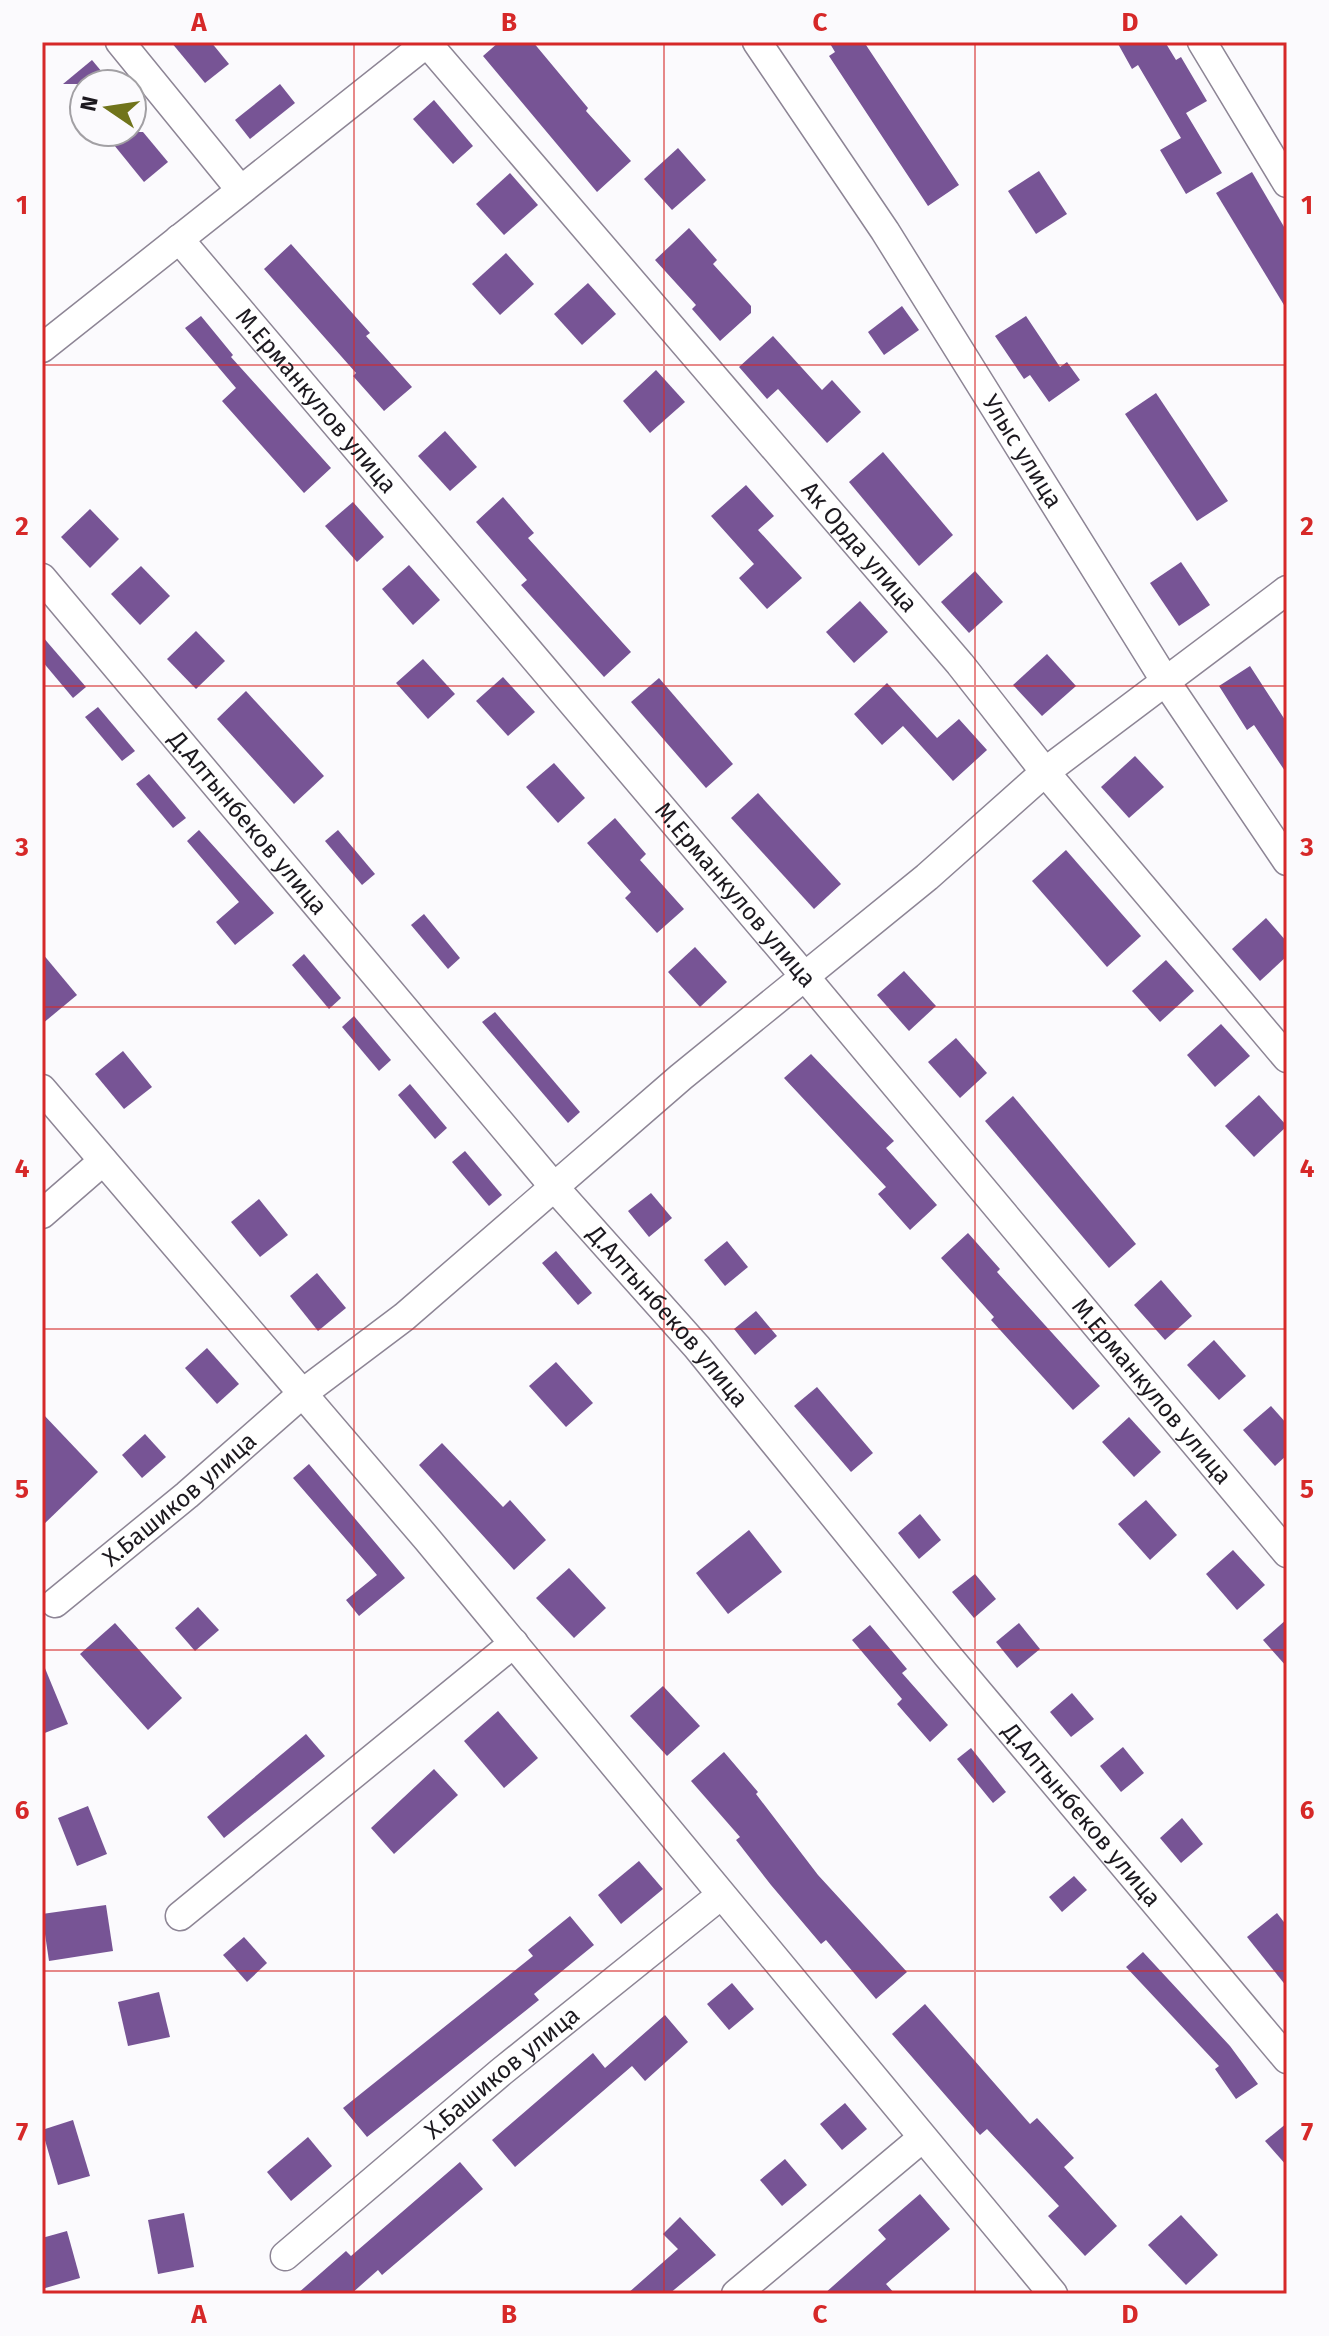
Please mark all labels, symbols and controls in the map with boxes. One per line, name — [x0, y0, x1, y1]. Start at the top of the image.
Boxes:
text: A — [190, 7, 207, 38]
text: B — [501, 7, 517, 38]
text: C — [813, 7, 828, 38]
text: D — [1122, 7, 1139, 38]
north arrow — [68, 68, 148, 148]
text: N — [74, 93, 104, 114]
text: 1 — [16, 190, 28, 221]
text: 1 — [1301, 190, 1313, 221]
street label: М.Ерманкулов улица — [230, 303, 402, 499]
street label: Улыс улица — [977, 390, 1068, 513]
street label: Ак Орда улица — [796, 476, 923, 618]
text: 2 — [15, 511, 29, 542]
text: 2 — [1300, 511, 1314, 542]
street label: Д.Алтынбеков улица — [162, 725, 333, 920]
street label: М.Ерманкулов улица — [649, 797, 822, 993]
text: 3 — [14, 832, 29, 863]
text: 3 — [1299, 832, 1314, 863]
text: 4 — [15, 1153, 30, 1184]
text: 4 — [1300, 1153, 1315, 1184]
street label: Д.Алтынбеков улица — [581, 1219, 754, 1413]
street label: М.Ерманкулов улица — [1066, 1293, 1237, 1490]
street label: Х.Башиков улица — [97, 1427, 262, 1572]
text: 5 — [15, 1474, 29, 1505]
text: 5 — [1300, 1474, 1314, 1505]
street label: Д.Алтынбеков улица — [996, 1717, 1167, 1912]
text: 6 — [15, 1795, 30, 1826]
text: 6 — [1300, 1795, 1315, 1826]
street label: Х.Башиков улица — [419, 2001, 585, 2145]
text: 7 — [16, 2117, 28, 2148]
text: 7 — [1301, 2117, 1313, 2148]
text: A — [190, 2299, 207, 2330]
text: B — [501, 2299, 517, 2330]
text: C — [813, 2299, 828, 2330]
text: D — [1122, 2299, 1139, 2330]

